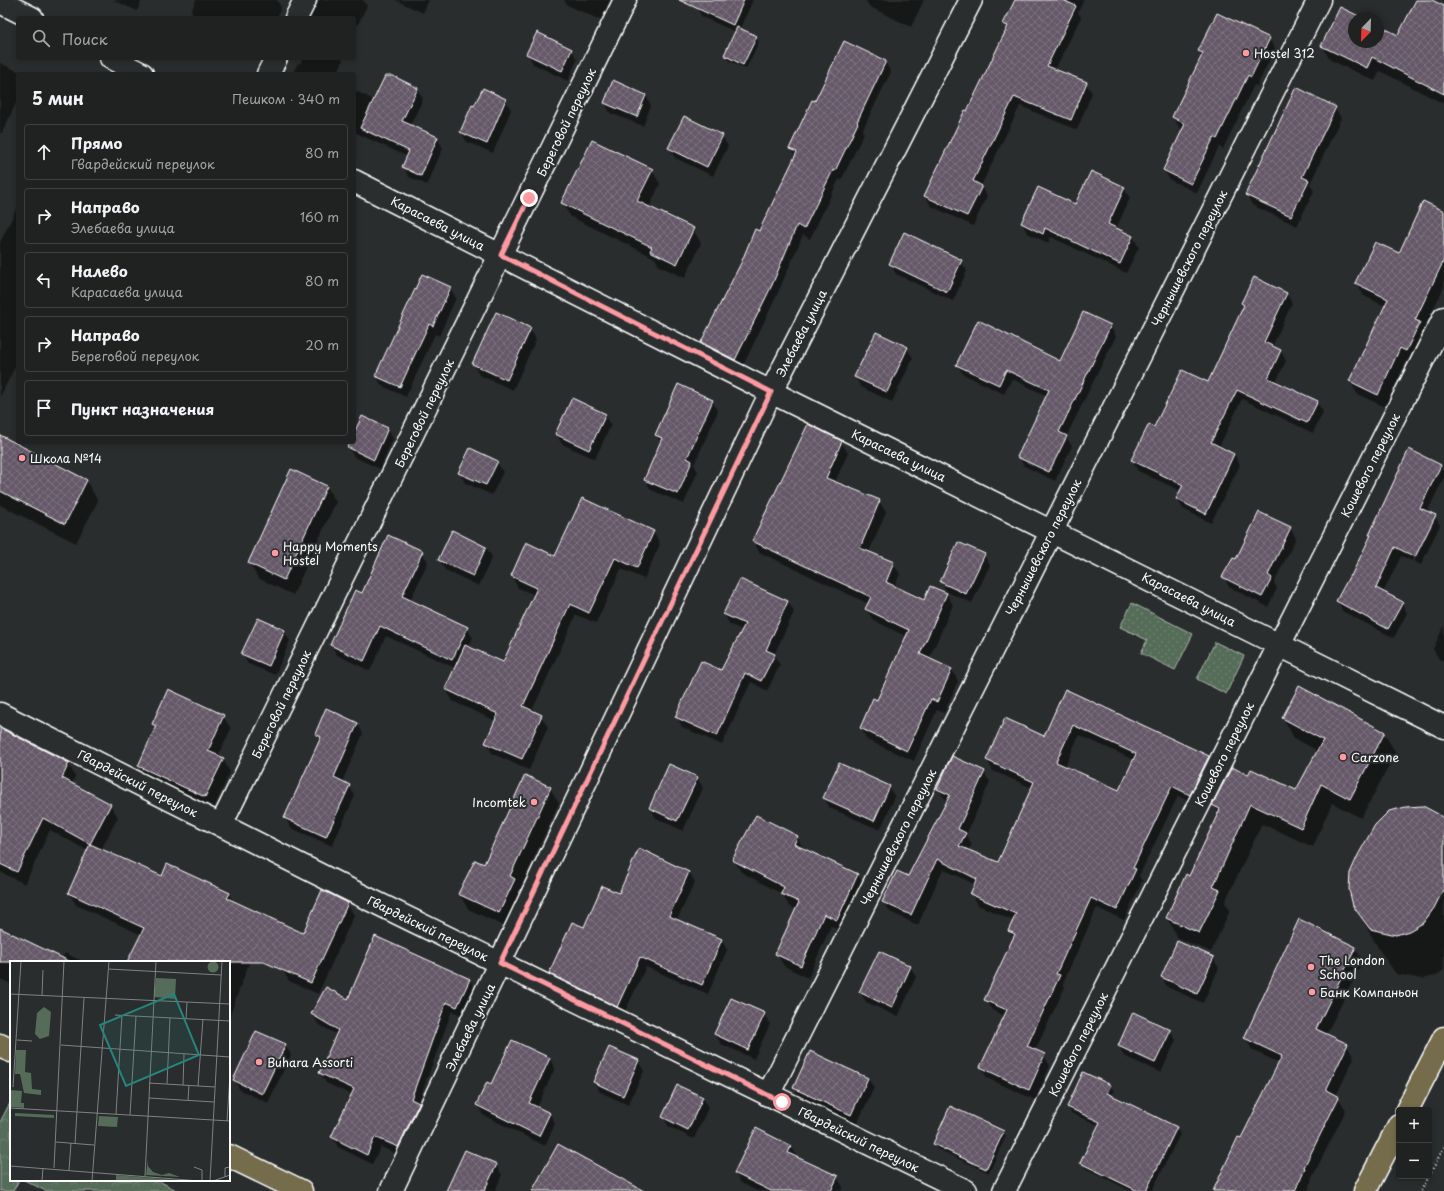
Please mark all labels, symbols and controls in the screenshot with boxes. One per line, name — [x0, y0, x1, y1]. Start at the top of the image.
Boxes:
north arrow — [1348, 12, 1384, 48]
search box — [16, 16, 356, 60]
icon: search — [30, 27, 52, 49]
text: Поиск — [62, 27, 108, 50]
place label: Hostel 312 — [1254, 44, 1315, 62]
marker: Hostel 312 — [1241, 48, 1251, 58]
street label: Береговой переулок — [532, 64, 600, 179]
text: 5 мин — [32, 85, 84, 111]
text: Пешком · 340 m — [232, 89, 340, 108]
text: Прямо — [71, 131, 122, 154]
icon: ahead — [33, 141, 55, 163]
text: 80 m — [305, 143, 339, 162]
text: Гвардейский переулок — [71, 154, 215, 173]
street label: Чернышевского переулок — [1147, 186, 1232, 330]
route end — [520, 189, 538, 207]
street label: Карасаева улица — [388, 192, 488, 255]
text: Направо — [71, 195, 140, 218]
icon: right — [33, 205, 55, 227]
text: 160 m — [300, 207, 339, 226]
text: Элебаева улица — [71, 218, 175, 237]
text: Налево — [71, 259, 128, 282]
icon: left — [33, 269, 55, 291]
text: 80 m — [305, 271, 339, 290]
text: Карасаева улица — [71, 282, 183, 301]
street label: Элебаева улица — [771, 286, 831, 380]
text: Направо — [71, 323, 140, 346]
icon: right — [33, 333, 55, 355]
text: 20 m — [305, 335, 339, 354]
text: Береговой переулок — [71, 346, 199, 365]
street label: Береговой переулок — [390, 355, 458, 470]
icon: arrive — [33, 397, 55, 419]
text: Пункт назначения — [71, 397, 214, 420]
street label: Кошевого переулок — [1336, 409, 1404, 520]
street label: Карасаева улица — [849, 424, 950, 486]
place label: Школа №14 — [30, 449, 102, 467]
marker: Школа №14 — [17, 453, 27, 463]
street label: Чернышевского переулок — [1001, 475, 1086, 619]
place label: Happy Moments Hostel — [283, 537, 378, 569]
marker: Happy Moments Hostel — [270, 548, 280, 558]
street label: Карасаева улица — [1139, 568, 1239, 631]
street label: Береговой переулок — [247, 646, 315, 761]
street label: Кошевого переулок — [1190, 698, 1258, 809]
street label: Гвардейский переулок — [75, 745, 202, 822]
place label: Carzone — [1351, 748, 1399, 766]
marker: Carzone — [1338, 752, 1348, 762]
street label: Чернышевского переулок — [856, 765, 941, 909]
place label: Incomtek — [472, 793, 526, 811]
marker: Incomtek — [529, 797, 539, 807]
street label: Гвардейский переулок — [364, 891, 492, 966]
place label: The London School — [1319, 951, 1385, 983]
inset map — [10, 961, 230, 1181]
marker: The London School — [1306, 962, 1316, 972]
street label: Элебаева улица — [441, 980, 499, 1074]
place label: Банк Компаньон — [1320, 983, 1419, 1001]
marker: Банк Компаньон — [1307, 987, 1317, 997]
street label: Кошевого переулок — [1044, 988, 1112, 1099]
place label: Buhara Assorti — [267, 1053, 353, 1071]
marker: Buhara Assorti — [254, 1057, 264, 1067]
route start — [773, 1093, 791, 1111]
street label: Гвардейский переулок — [795, 1102, 923, 1177]
map controls — [1396, 1107, 1432, 1179]
button: + — [1396, 1107, 1432, 1143]
button: − — [1396, 1143, 1432, 1179]

